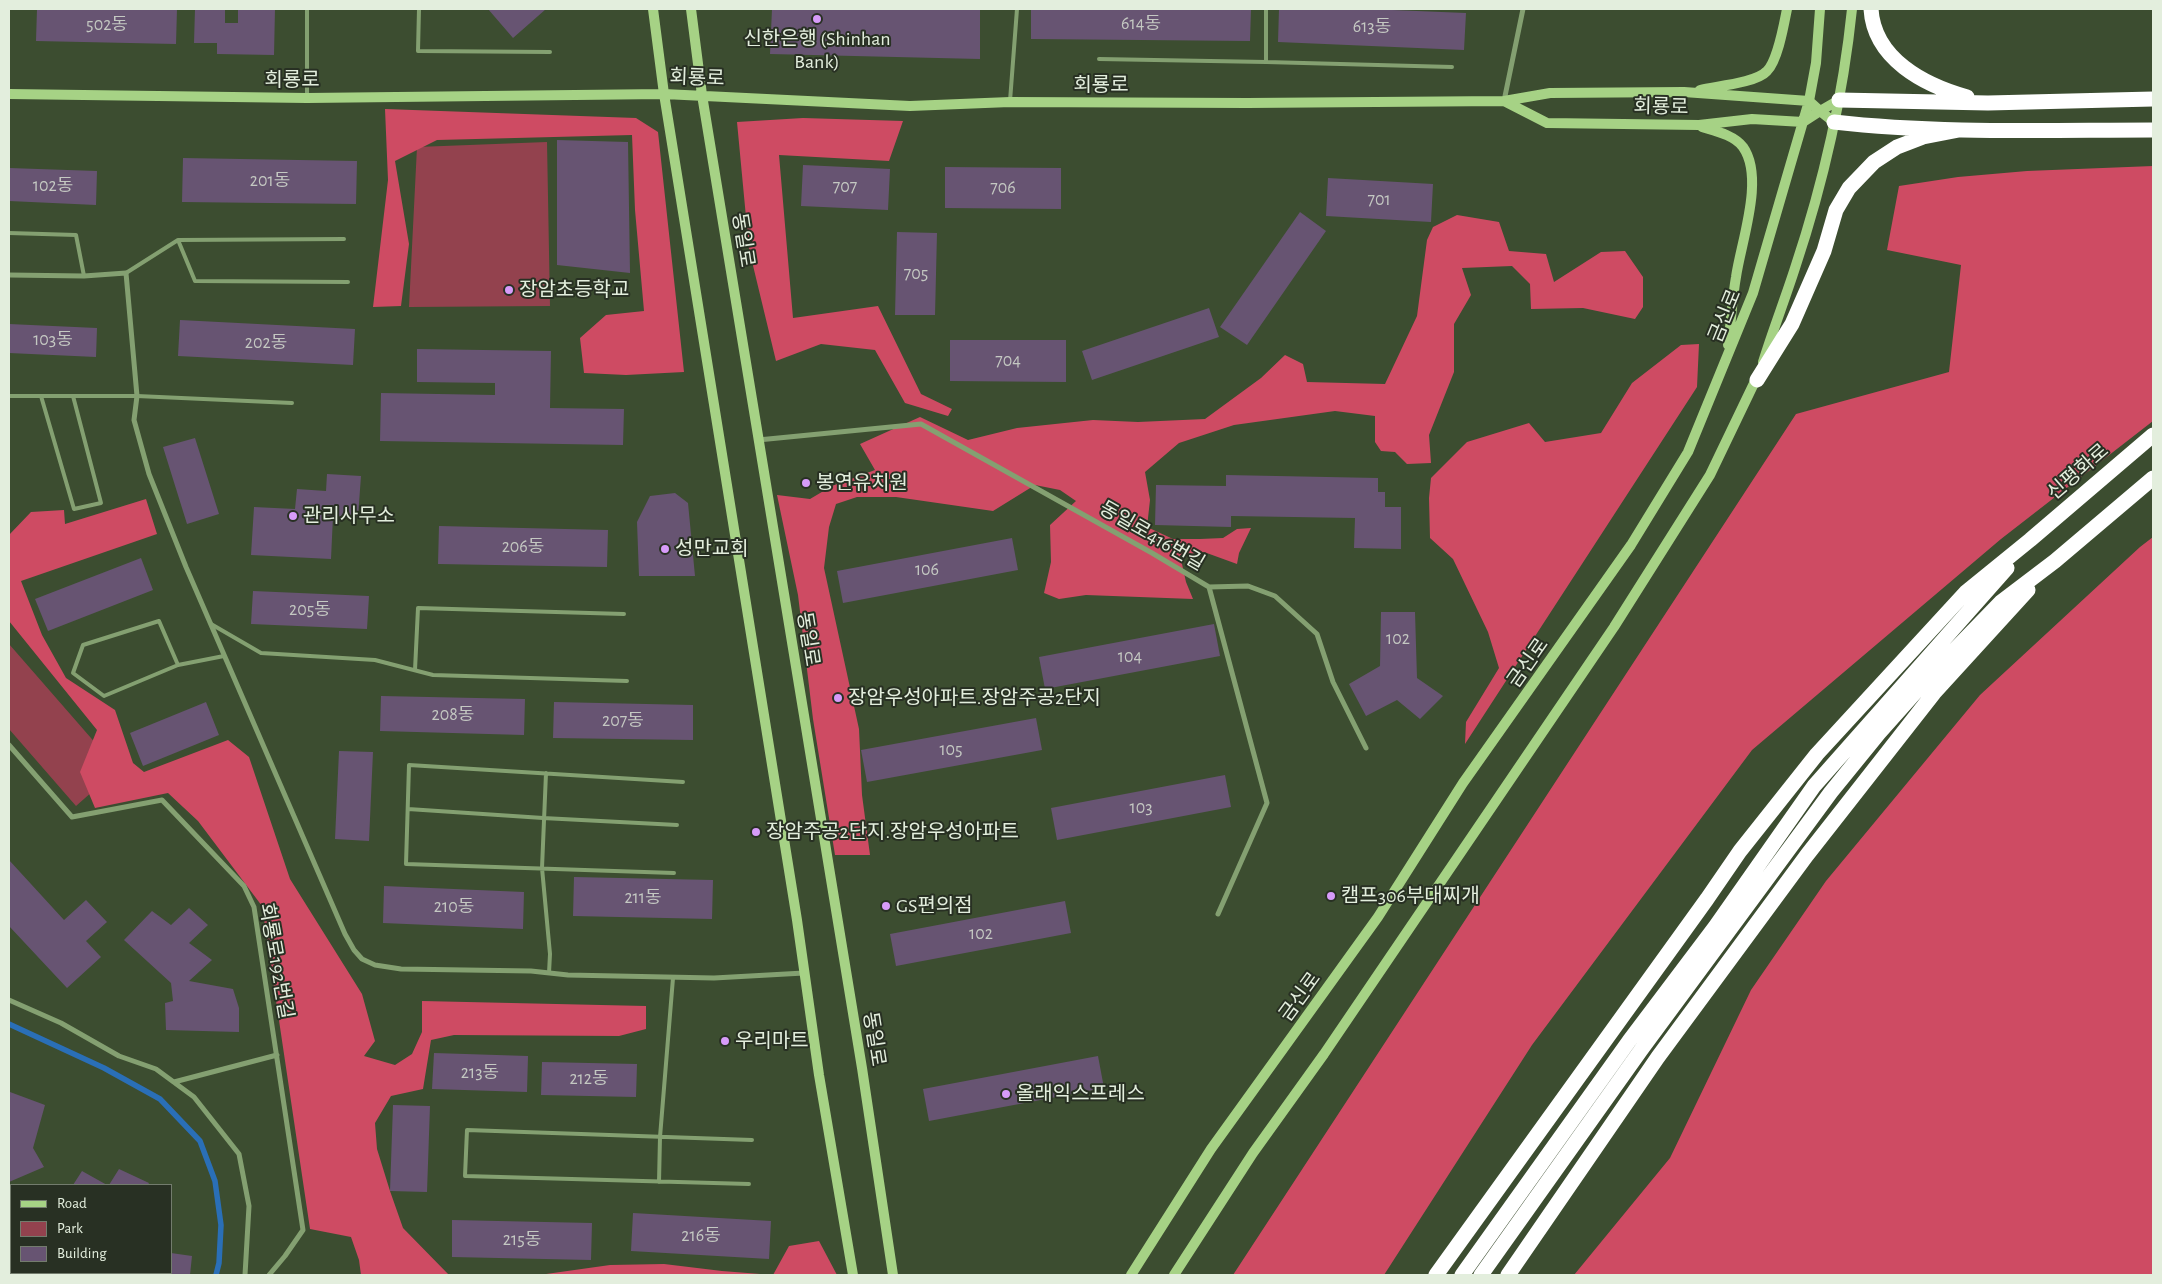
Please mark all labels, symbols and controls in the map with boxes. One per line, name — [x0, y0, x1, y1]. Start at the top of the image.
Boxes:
marker: 신한은행 (Shinhan Bank) — [811, 13, 823, 25]
house number: 614동 — [1121, 13, 1161, 35]
house number: 502동 — [86, 14, 128, 36]
house number: 613동 — [1353, 16, 1391, 38]
place label: 신한은행 (Shinhan Bank) — [743, 27, 891, 74]
street label: 회룡로 — [669, 65, 725, 91]
street label: 회룡로 — [264, 68, 320, 92]
street label: 회룡로 — [1073, 73, 1129, 97]
street label: 회룡로 — [1633, 95, 1689, 119]
house number: 201동 — [250, 170, 290, 192]
house number: 102동 — [33, 175, 73, 197]
house number: 707 — [833, 176, 857, 198]
house number: 706 — [990, 177, 1016, 199]
house number: 701 — [1367, 189, 1391, 211]
street label: 동일로 — [727, 211, 759, 269]
house number: 705 — [904, 263, 928, 285]
place label: 장암초등학교 — [519, 278, 629, 302]
marker: 장암초등학교 — [503, 284, 515, 296]
street label: 금신로 — [1704, 286, 1746, 346]
house number: 103동 — [33, 329, 73, 351]
house number: 202동 — [245, 332, 287, 354]
house number: 704 — [995, 350, 1021, 372]
street label: 신평화로 — [2042, 439, 2114, 505]
place label: 봉연유치원 — [816, 471, 908, 495]
marker: 봉연유치원 — [800, 477, 812, 489]
street label: 동일로416번길 — [1095, 496, 1209, 576]
place label: 관리사무소 — [303, 504, 395, 528]
marker: 관리사무소 — [287, 510, 299, 522]
house number: 206동 — [502, 536, 544, 558]
place label: 성만교회 — [675, 537, 749, 561]
marker: 성만교회 — [659, 543, 671, 555]
house number: 106 — [915, 559, 939, 581]
house number: 205동 — [289, 599, 331, 621]
street label: 동일로 — [792, 610, 824, 668]
house number: 102 — [1386, 628, 1410, 650]
street label: 금신로 — [1502, 634, 1554, 692]
house number: 104 — [1118, 646, 1142, 668]
place label: 장암우성아파트.장암주공2단지 — [848, 686, 1101, 710]
marker: 장암우성아파트.장암주공2단지 — [832, 692, 844, 704]
house number: 208동 — [432, 704, 474, 726]
house number: 207동 — [602, 710, 644, 732]
house number: 105 — [939, 739, 963, 761]
house number: 103 — [1129, 797, 1153, 819]
place label: 장암주공2단지.장암우성아파트 — [766, 820, 1019, 844]
marker: 장암주공2단지.장암우성아파트 — [750, 826, 762, 838]
place label: 캠프306부대찌개 — [1341, 884, 1480, 908]
house number: 211동 — [624, 887, 662, 909]
marker: 캠프306부대찌개 — [1325, 890, 1337, 902]
place label: GS편의점 — [896, 894, 973, 918]
house number: 210동 — [434, 896, 474, 918]
marker: GS편의점 — [880, 900, 892, 912]
street label: 회룡로192번길 — [254, 901, 298, 1021]
house number: 102 — [969, 923, 993, 945]
street label: 금신로 — [1274, 968, 1326, 1026]
street label: 동일로 — [858, 1010, 890, 1068]
place label: 우리마트 — [735, 1029, 809, 1053]
marker: 우리마트 — [719, 1035, 731, 1047]
house number: 213동 — [461, 1062, 499, 1084]
house number: 212동 — [569, 1068, 609, 1090]
place label: 올래익스프레스 — [1016, 1082, 1145, 1106]
marker: 올래익스프레스 — [1000, 1088, 1012, 1100]
legend — [10, 1184, 172, 1274]
text: Road — [57, 1196, 87, 1211]
text: Park — [57, 1221, 83, 1236]
house number: 216동 — [681, 1225, 721, 1247]
house number: 215동 — [503, 1229, 541, 1251]
text: Building — [57, 1246, 107, 1261]

